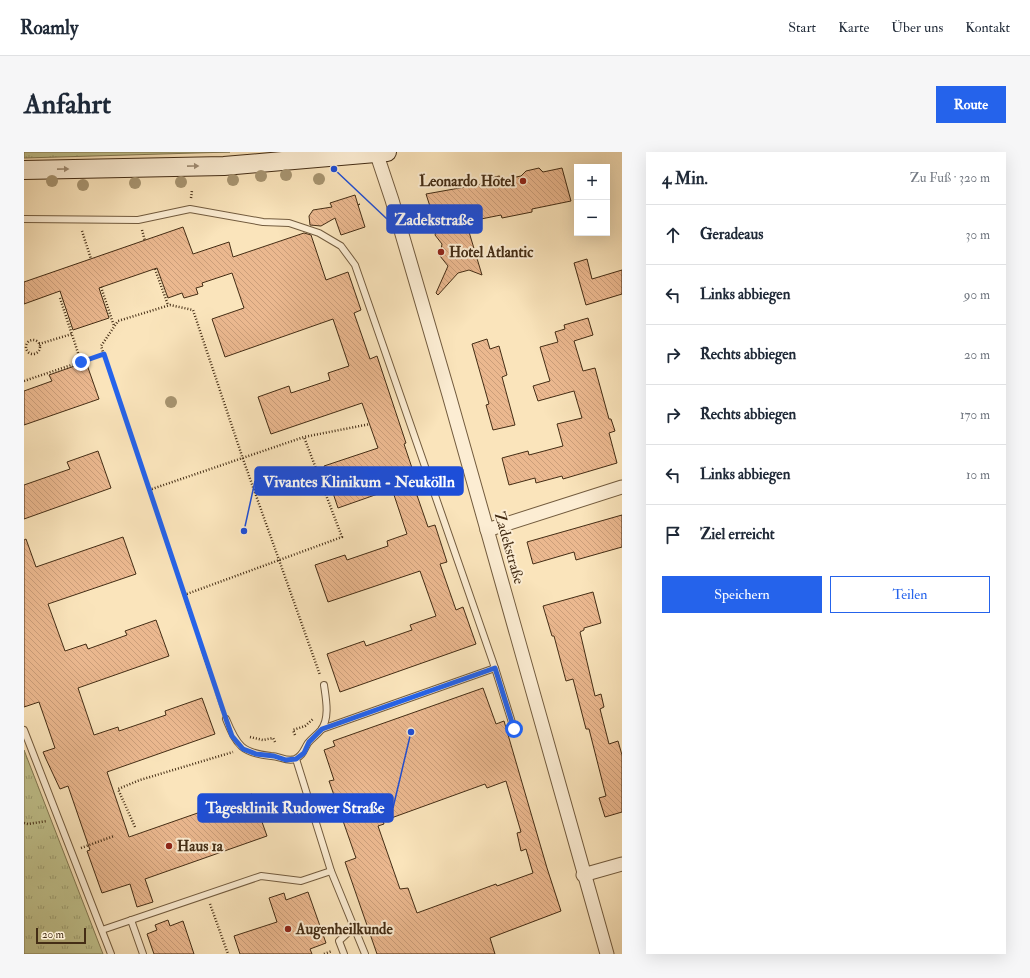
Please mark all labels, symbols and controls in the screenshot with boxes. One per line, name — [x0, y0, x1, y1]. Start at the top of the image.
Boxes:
text: Roamly — [20, 16, 78, 40]
text: Start — [788, 19, 816, 36]
text: Karte — [838, 19, 869, 36]
text: Über uns — [891, 19, 943, 36]
text: Kontakt — [965, 19, 1010, 36]
button: Route — [936, 86, 1006, 123]
text: Anfahrt — [24, 87, 111, 122]
one-way arrow — [187, 163, 200, 169]
map controls — [574, 164, 610, 236]
button: + — [574, 164, 610, 200]
one-way arrow — [57, 166, 70, 172]
text: 4 Min. — [662, 168, 708, 189]
text: Zu Fuß · 320 m — [910, 170, 990, 186]
place label: Leonardo Hotel — [419, 172, 515, 191]
marker: Leonardo Hotel — [518, 176, 528, 186]
button: − — [574, 200, 610, 236]
callout: Zadekstraße — [387, 205, 482, 233]
text: Zadekstraße — [394, 210, 474, 230]
icon: ahead — [662, 224, 684, 246]
text: Geradeaus — [700, 225, 763, 244]
text: 30 m — [966, 227, 990, 243]
place label: Hotel Atlantic — [449, 243, 534, 262]
marker: Hotel Atlantic — [436, 247, 446, 257]
icon: left — [662, 284, 684, 306]
text: Links abbiegen — [700, 285, 790, 304]
text: 90 m — [964, 287, 990, 303]
icon: right — [662, 344, 684, 366]
text: Rechts abbiegen — [700, 345, 796, 364]
text: 20 m — [964, 347, 990, 363]
route end — [72, 353, 90, 371]
icon: right — [662, 404, 684, 426]
text: Rechts abbiegen — [700, 405, 796, 424]
text: 170 m — [960, 407, 990, 423]
icon: left — [662, 464, 684, 486]
text: Links abbiegen — [700, 465, 790, 484]
callout: Vivantes Klinikum - Neukölln — [255, 467, 463, 495]
text: 10 m — [966, 467, 990, 483]
text: Vivantes Klinikum - Neukölln — [262, 472, 456, 492]
street label: Zadekstraße — [490, 510, 528, 586]
icon: arrive — [662, 524, 684, 546]
text: Ziel erreicht — [700, 525, 775, 544]
button: Speichern — [662, 576, 822, 613]
button: Teilen — [830, 576, 990, 613]
route start — [505, 720, 523, 738]
callout: Tagesklinik Rudower Straße — [198, 794, 393, 822]
text: Tagesklinik Rudower Straße — [204, 798, 385, 819]
place label: Haus 1a — [177, 837, 224, 856]
marker: Haus 1a — [164, 841, 174, 851]
place label: Augenheilkunde — [295, 920, 393, 940]
marker: Augenheilkunde — [283, 924, 293, 934]
scale bar — [36, 926, 86, 945]
text: 20 m — [42, 928, 64, 941]

